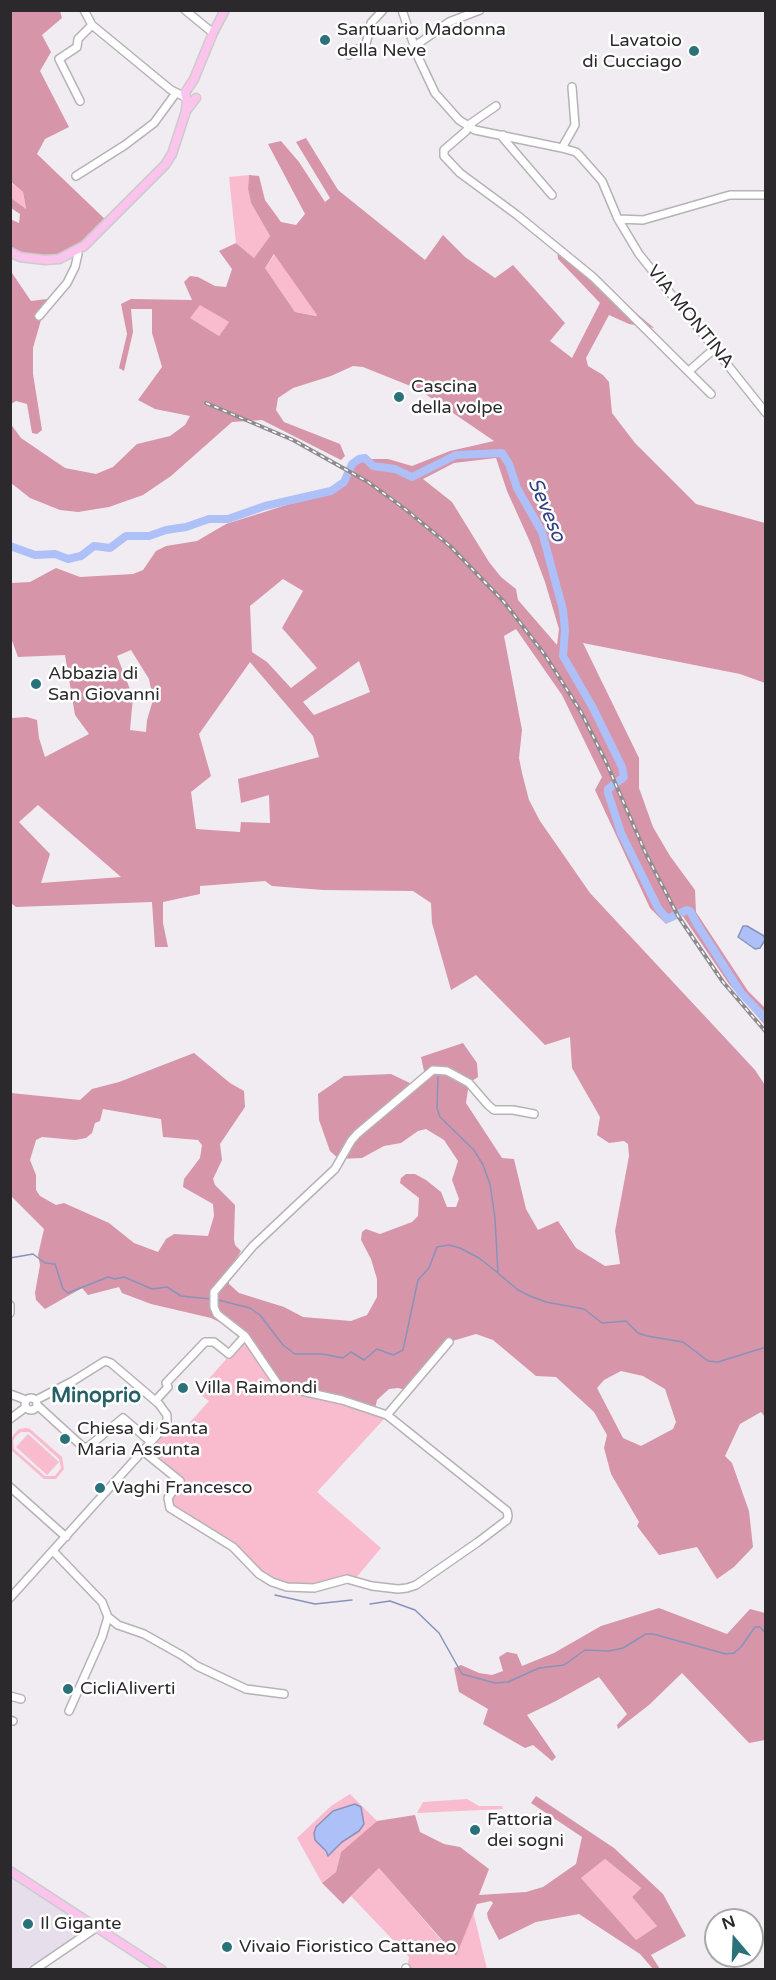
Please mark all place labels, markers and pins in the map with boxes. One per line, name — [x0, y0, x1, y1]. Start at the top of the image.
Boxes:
place label: Santuario Madonna della Neve — [337, 19, 506, 62]
place label: Lavatoio di Cucciago — [582, 30, 682, 72]
marker: Santuario Madonna della Neve — [318, 33, 332, 47]
marker: Lavatoio di Cucciago — [687, 44, 701, 58]
place label: Cascina della volpe — [411, 376, 503, 418]
marker: Cascina della volpe — [392, 390, 406, 404]
place label: Abbazia di San Giovanni — [48, 663, 160, 706]
marker: Abbazia di San Giovanni — [29, 677, 43, 691]
place label: Villa Raimondi — [195, 1377, 317, 1399]
marker: Villa Raimondi — [176, 1381, 190, 1395]
place label: Chiesa di Santa Maria Assunta — [77, 1418, 208, 1460]
marker: Chiesa di Santa Maria Assunta — [58, 1432, 72, 1446]
place label: Vaghi Francesco — [112, 1477, 252, 1499]
marker: Vaghi Francesco — [93, 1481, 107, 1495]
place label: CicliAliverti — [80, 1678, 176, 1700]
marker: CicliAliverti — [61, 1682, 75, 1696]
place label: Fattoria dei sogni — [487, 1809, 564, 1852]
marker: Fattoria dei sogni — [468, 1823, 482, 1837]
place label: Il Gigante — [40, 1913, 121, 1935]
marker: Il Gigante — [21, 1917, 35, 1931]
place label: Vivaio Fioristico Cattaneo — [239, 1936, 456, 1958]
marker: Vivaio Fioristico Cattaneo — [220, 1940, 234, 1954]

